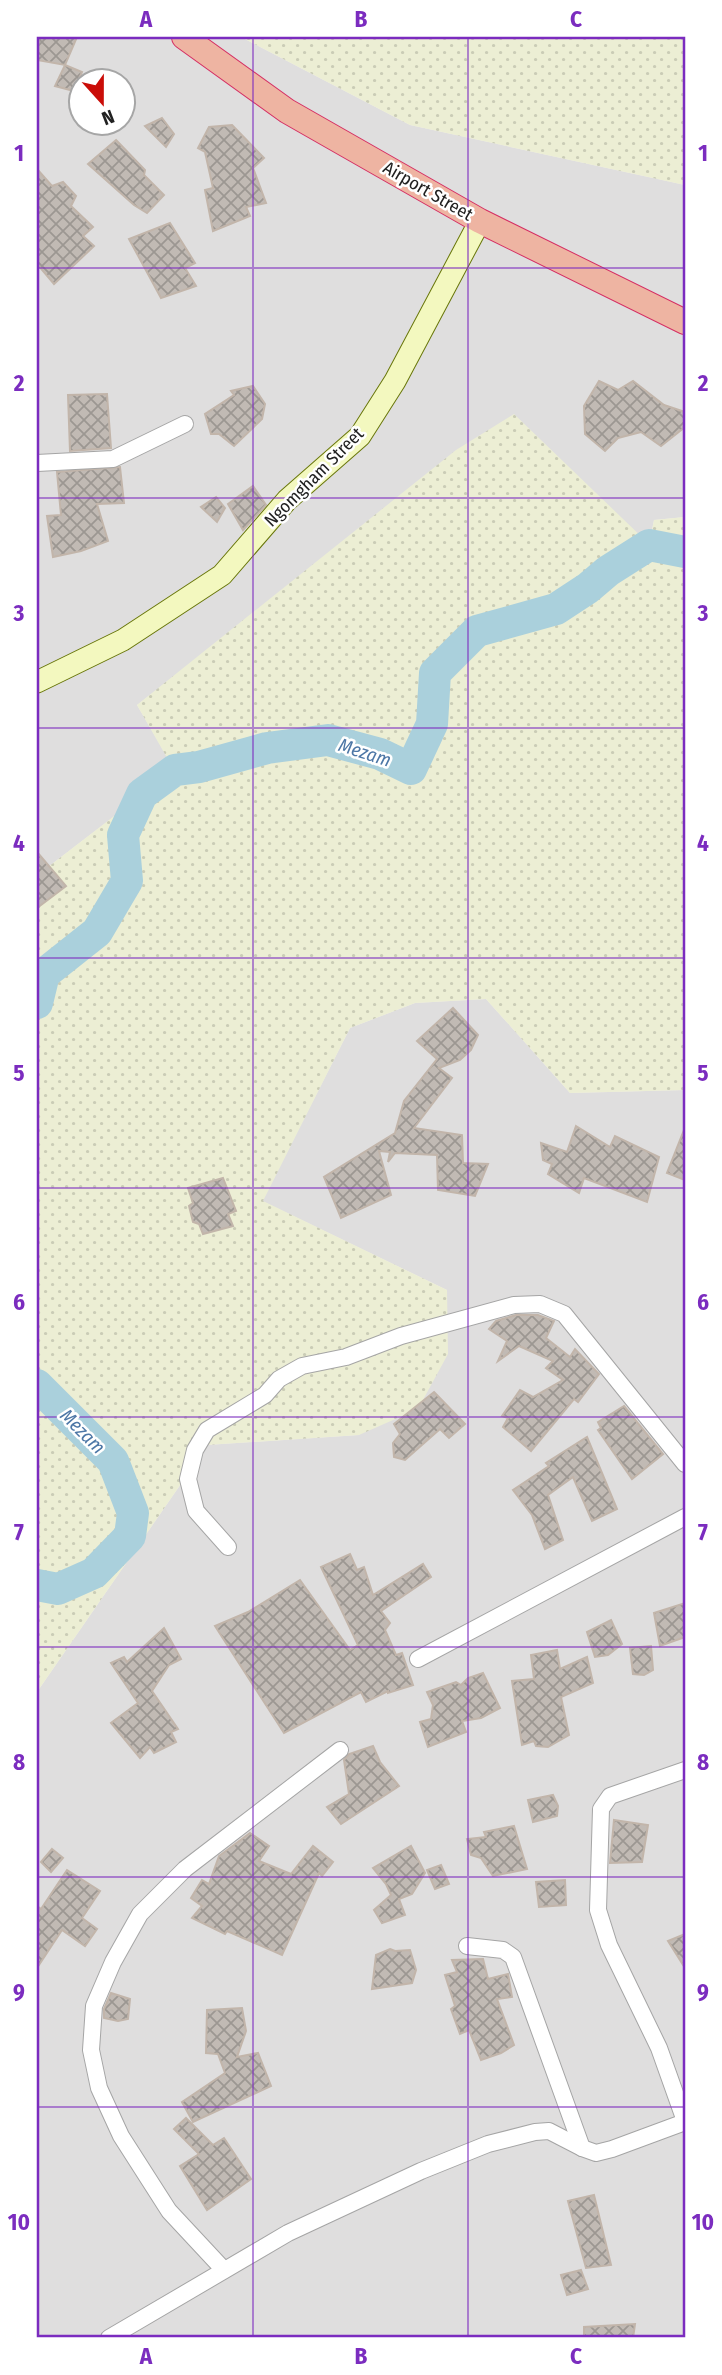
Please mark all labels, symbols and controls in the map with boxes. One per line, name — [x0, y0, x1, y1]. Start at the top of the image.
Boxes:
text: A — [139, 5, 153, 33]
text: B — [355, 5, 368, 33]
text: C — [570, 5, 582, 33]
north arrow — [66, 66, 136, 136]
text: N — [98, 105, 117, 130]
text: 1 — [14, 139, 24, 167]
text: 1 — [698, 139, 708, 167]
street label: Airport Street — [379, 156, 477, 226]
text: 2 — [13, 369, 25, 397]
text: 2 — [697, 369, 709, 397]
street label: Ngomgham Street — [260, 423, 368, 531]
text: 3 — [13, 599, 25, 627]
text: 3 — [697, 599, 709, 627]
water label: Mezam — [336, 733, 394, 772]
text: 4 — [13, 829, 25, 857]
text: 4 — [697, 829, 709, 857]
text: 5 — [13, 1059, 25, 1087]
text: 5 — [697, 1059, 709, 1087]
text: 6 — [13, 1288, 25, 1316]
text: 6 — [697, 1288, 709, 1316]
water label: Mezam — [55, 1404, 110, 1459]
text: 7 — [14, 1518, 24, 1546]
text: 7 — [698, 1518, 708, 1546]
text: 8 — [13, 1748, 25, 1776]
text: 8 — [697, 1748, 709, 1776]
text: 9 — [13, 1978, 25, 2006]
text: 9 — [697, 1978, 709, 2006]
text: 10 — [8, 2208, 30, 2236]
text: 10 — [692, 2208, 714, 2236]
text: A — [139, 2342, 153, 2370]
text: B — [355, 2342, 368, 2370]
text: C — [570, 2342, 582, 2370]

